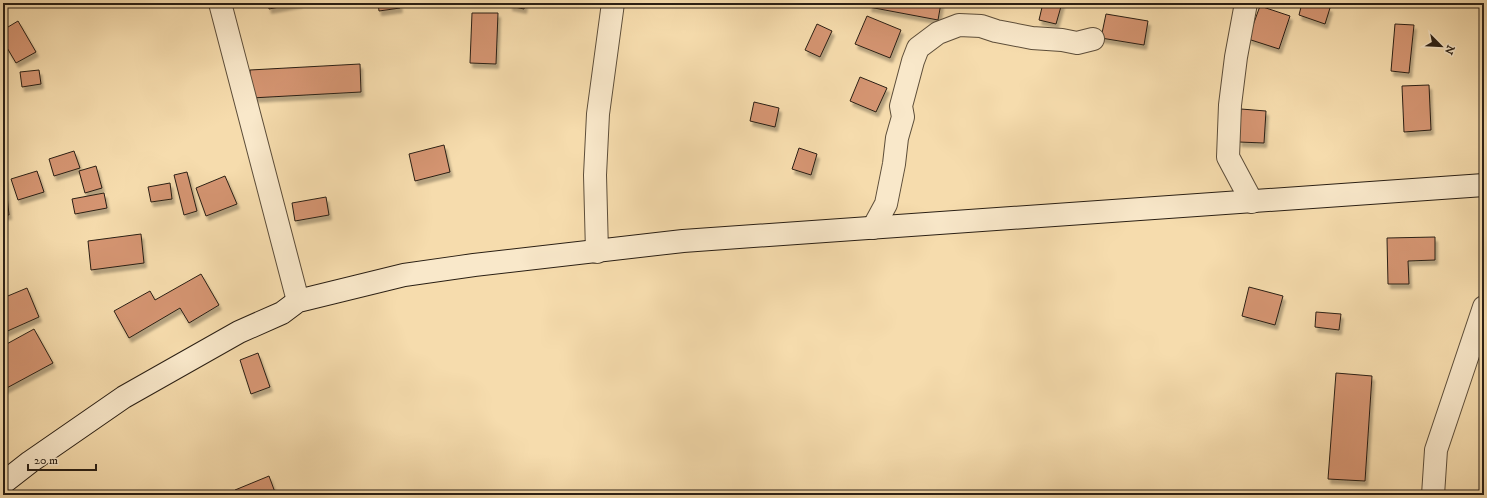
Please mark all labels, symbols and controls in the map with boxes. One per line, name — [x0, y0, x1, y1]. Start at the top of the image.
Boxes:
north arrow — [1421, 26, 1461, 66]
text: N — [1441, 43, 1457, 57]
scale bar — [28, 446, 96, 472]
text: 20 m — [34, 453, 58, 468]

